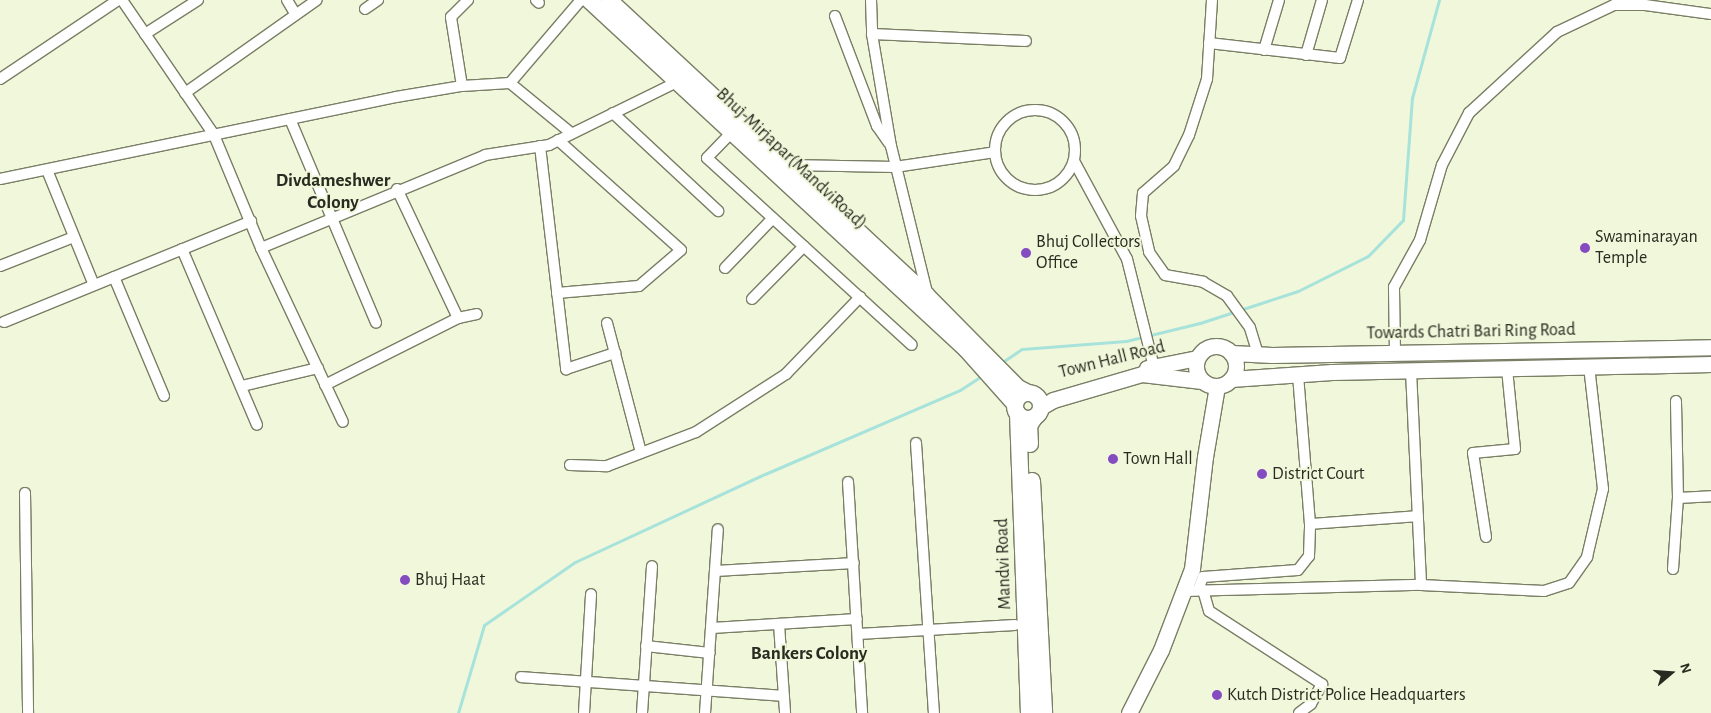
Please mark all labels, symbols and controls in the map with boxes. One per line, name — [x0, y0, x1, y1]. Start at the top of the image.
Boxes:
street label: Bhuj-Mirjapar(MandviRoad) — [711, 84, 871, 234]
district label: Divdameshwer Colony — [276, 170, 390, 214]
place label: Swaminarayan Temple — [1595, 227, 1698, 270]
place label: Bhuj Collectors Office — [1036, 232, 1141, 274]
marker: Swaminarayan Temple — [1579, 242, 1591, 254]
marker: Bhuj Collectors Office — [1020, 247, 1032, 259]
street label: Towards Chatri Bari Ring Road — [1366, 319, 1576, 345]
street label: Town Hall Road — [1057, 336, 1167, 384]
place label: Town Hall — [1123, 448, 1193, 470]
marker: Town Hall — [1107, 453, 1119, 465]
place label: District Court — [1272, 463, 1365, 485]
marker: District Court — [1256, 468, 1268, 480]
street label: Mandvi Road — [992, 518, 1016, 610]
place label: Bhuj Haat — [415, 569, 485, 591]
marker: Bhuj Haat — [399, 574, 411, 586]
district label: Bankers Colony — [751, 643, 867, 665]
north arrow — [1646, 648, 1696, 698]
text: N — [1677, 662, 1693, 675]
place label: Kutch District Police Headquarters — [1227, 684, 1466, 706]
marker: Kutch District Police Headquarters — [1211, 689, 1223, 701]

